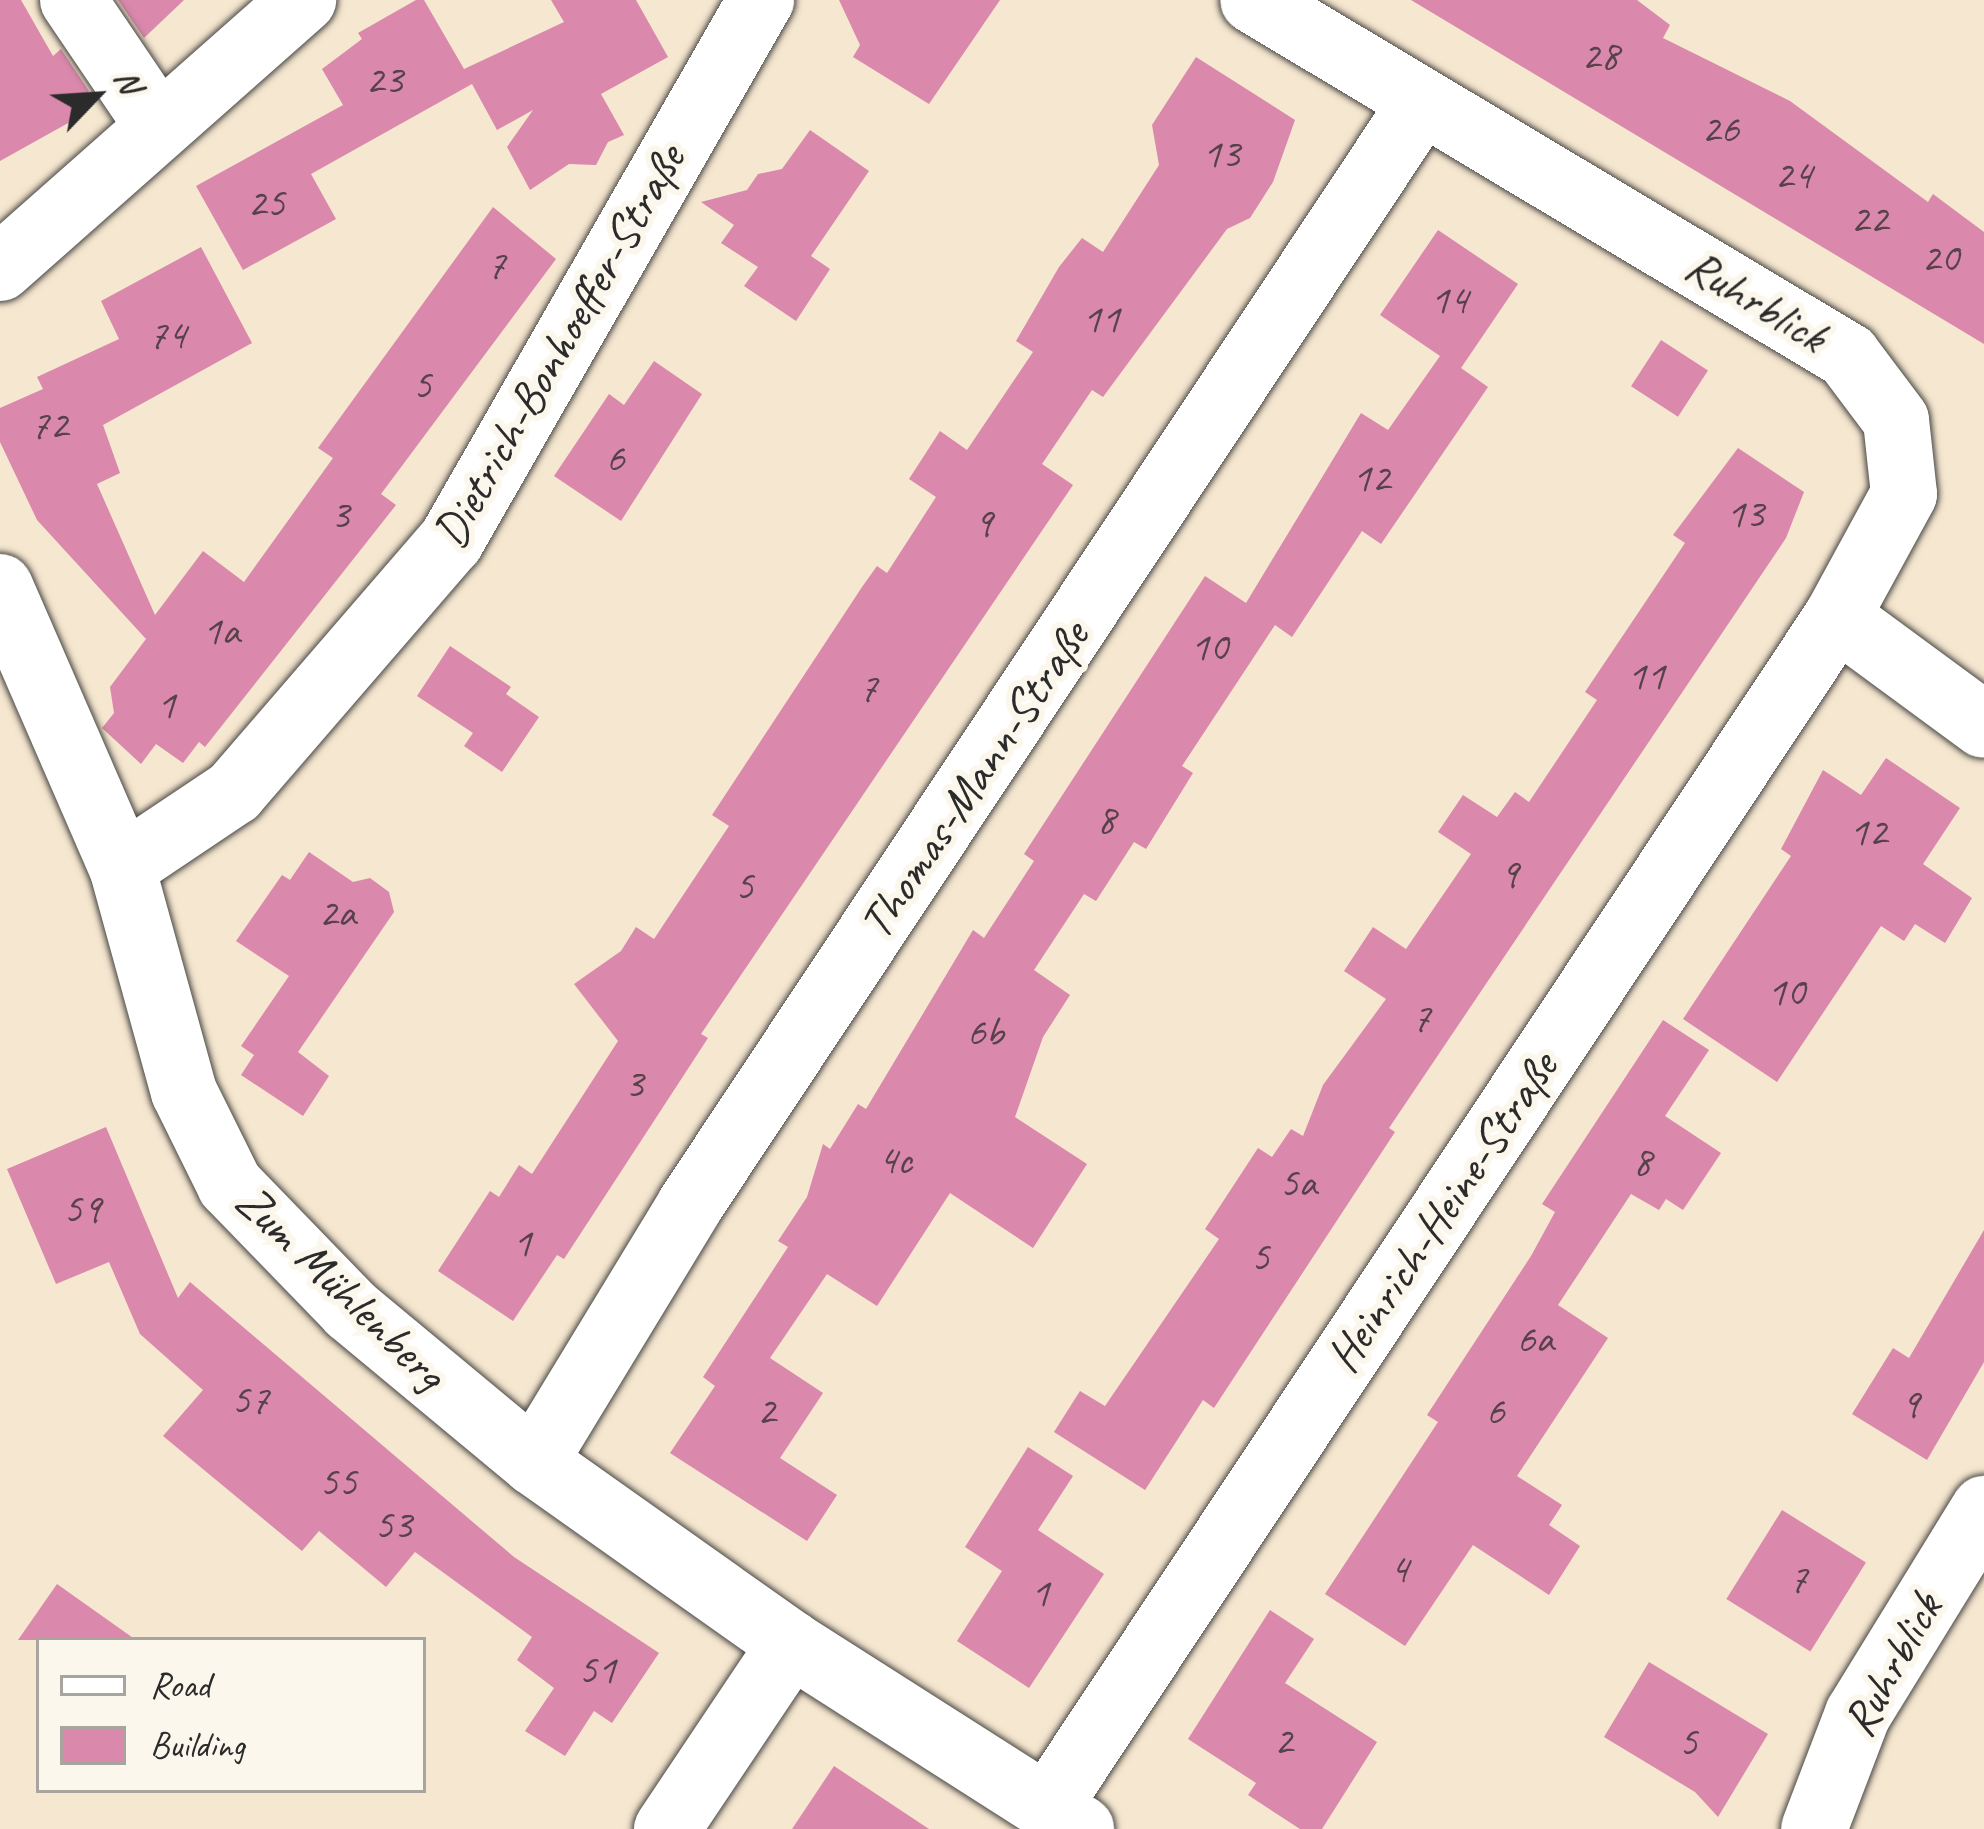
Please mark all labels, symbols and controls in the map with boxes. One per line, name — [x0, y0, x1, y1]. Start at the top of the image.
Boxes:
house number: 28 — [1581, 31, 1619, 81]
north arrow — [36, 36, 156, 156]
house number: 23 — [365, 55, 403, 105]
text: N — [105, 63, 152, 99]
house number: 26 — [1701, 104, 1739, 154]
house number: 13 — [1202, 129, 1240, 179]
street label: Dietrich-Bonhoeffer-Straße — [420, 135, 698, 557]
house number: 24 — [1774, 150, 1812, 200]
house number: 25 — [247, 178, 285, 228]
house number: 22 — [1850, 194, 1888, 244]
house number: 20 — [1921, 233, 1959, 283]
street label: Ruhrblick — [1675, 237, 1837, 365]
house number: 7 — [487, 240, 505, 290]
house number: 14 — [1430, 275, 1468, 325]
house number: 11 — [1082, 294, 1120, 344]
house number: 74 — [148, 310, 186, 360]
house number: 5 — [413, 360, 431, 410]
house number: 72 — [30, 400, 68, 450]
house number: 6 — [606, 433, 624, 483]
house number: 12 — [1352, 453, 1390, 503]
house number: 13 — [1726, 489, 1764, 539]
house number: 3 — [331, 490, 349, 540]
house number: 9 — [974, 498, 992, 548]
house number: 1a — [202, 606, 240, 656]
street label: Thomas-Mann-Straße — [847, 610, 1101, 950]
house number: 10 — [1190, 622, 1228, 672]
house number: 11 — [1627, 651, 1665, 701]
house number: 7 — [859, 663, 877, 713]
house number: 1 — [157, 680, 175, 730]
house number: 8 — [1097, 795, 1115, 845]
house number: 12 — [1849, 807, 1887, 857]
house number: 9 — [1500, 849, 1518, 899]
house number: 5 — [735, 861, 753, 911]
house number: 2a — [318, 888, 356, 938]
house number: 10 — [1767, 967, 1805, 1017]
house number: 7 — [1412, 993, 1430, 1043]
house number: 6b — [966, 1007, 1004, 1057]
street label: Heinrich-Heine-Straße — [1314, 1041, 1570, 1383]
house number: 3 — [625, 1059, 643, 1109]
house number: 4c — [878, 1135, 912, 1185]
house number: 8 — [1633, 1137, 1651, 1187]
house number: 5a — [1279, 1158, 1317, 1208]
street label: Zum Mühlenberg — [224, 1172, 458, 1402]
house number: 59 — [63, 1184, 101, 1234]
house number: 1 — [513, 1218, 531, 1268]
house number: 5 — [1251, 1232, 1269, 1282]
house number: 6a — [1516, 1314, 1554, 1364]
house number: 57 — [231, 1375, 269, 1425]
house number: 9 — [1901, 1379, 1919, 1429]
house number: 2 — [757, 1386, 775, 1436]
house number: 6 — [1486, 1386, 1504, 1436]
house number: 55 — [319, 1457, 357, 1507]
house number: 53 — [374, 1500, 412, 1550]
house number: 4 — [1390, 1544, 1408, 1594]
house number: 7 — [1789, 1554, 1807, 1604]
house number: 1 — [1031, 1568, 1049, 1618]
street label: Ruhrblick — [1829, 1584, 1955, 1746]
legend — [36, 1637, 426, 1793]
house number: 51 — [578, 1645, 616, 1695]
text: Road — [150, 1662, 210, 1708]
house number: 2 — [1274, 1716, 1292, 1766]
house number: 5 — [1679, 1717, 1697, 1767]
text: Building — [150, 1722, 245, 1768]

